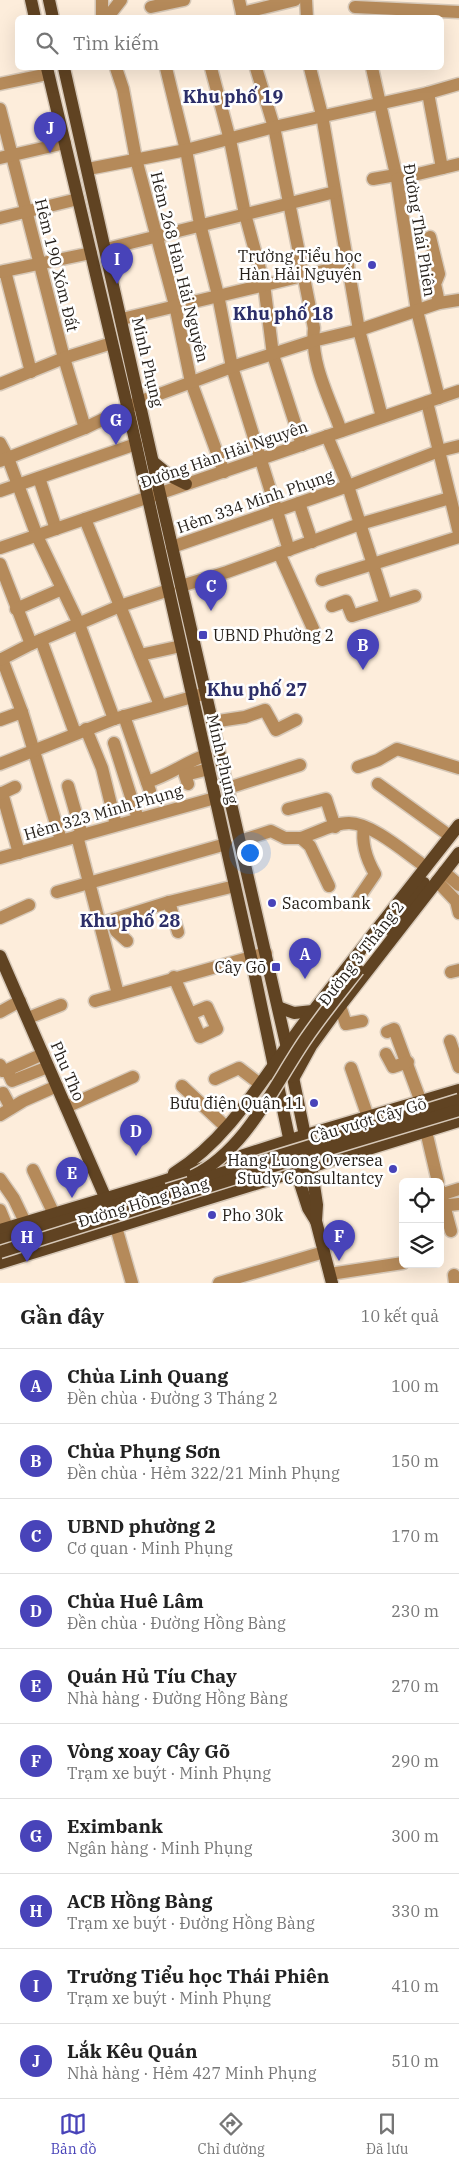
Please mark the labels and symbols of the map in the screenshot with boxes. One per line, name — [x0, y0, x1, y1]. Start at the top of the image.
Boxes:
district label: Khu phố 19 — [183, 85, 284, 108]
pin: J — [34, 112, 66, 153]
street label: Đường Thái Phiên — [400, 162, 440, 298]
street label: Hẻm 268 Hàn Hải Nguyên — [147, 169, 213, 365]
street label: Hẻm 190 Xóm Đất — [31, 196, 83, 334]
pin: I — [101, 243, 133, 284]
place label: Trường Tiểu học Hàn Hải Nguyên — [238, 246, 362, 284]
marker: Trường Tiểu học Hàn Hải Nguyên — [366, 259, 378, 271]
district label: Khu phố 18 — [233, 302, 334, 325]
street label: Minh Phụng — [128, 315, 168, 409]
pin: G — [100, 404, 132, 445]
street label: Đường Hàn Hải Nguyên — [137, 416, 311, 492]
street label: Hẻm 334 Minh Phụng — [174, 465, 336, 537]
pin: C — [195, 570, 227, 611]
place label: UBND Phường 2 — [213, 625, 334, 645]
marker: UBND Phường 2 — [197, 629, 209, 641]
pin: B — [347, 629, 379, 670]
district label: Khu phố 27 — [207, 678, 307, 701]
street label: Minh Phụng — [203, 712, 243, 806]
street label: Hẻm 323 Minh Phụng — [21, 780, 185, 844]
your location — [237, 840, 263, 866]
place label: Sacombank — [282, 893, 371, 913]
marker: Sacombank — [266, 897, 278, 909]
street label: Đường 3 Tháng 2 — [314, 897, 408, 1009]
district label: Khu phố 28 — [80, 909, 181, 932]
pin: A — [289, 938, 321, 979]
place label: Cây Gõ — [214, 957, 266, 977]
marker: Cây Gõ — [270, 961, 282, 973]
street label: Phu Tho — [46, 1038, 90, 1104]
place label: Bưu điện Quận 11 — [169, 1093, 304, 1113]
street label: Cầu vượt Cây Gõ — [307, 1093, 429, 1147]
marker: Bưu điện Quận 11 — [308, 1097, 320, 1109]
pin: D — [120, 1115, 152, 1156]
place label: Hang Luong Oversea Study Consultantcy — [227, 1150, 383, 1188]
pin: E — [56, 1157, 88, 1198]
marker: Hang Luong Oversea Study Consultantcy — [387, 1163, 399, 1175]
street label: Đường Hồng Bàng — [75, 1173, 211, 1231]
place label: Pho 30k — [222, 1205, 284, 1225]
marker: Pho 30k — [206, 1209, 218, 1221]
pin: F — [323, 1220, 355, 1261]
pin: H — [11, 1221, 43, 1262]

